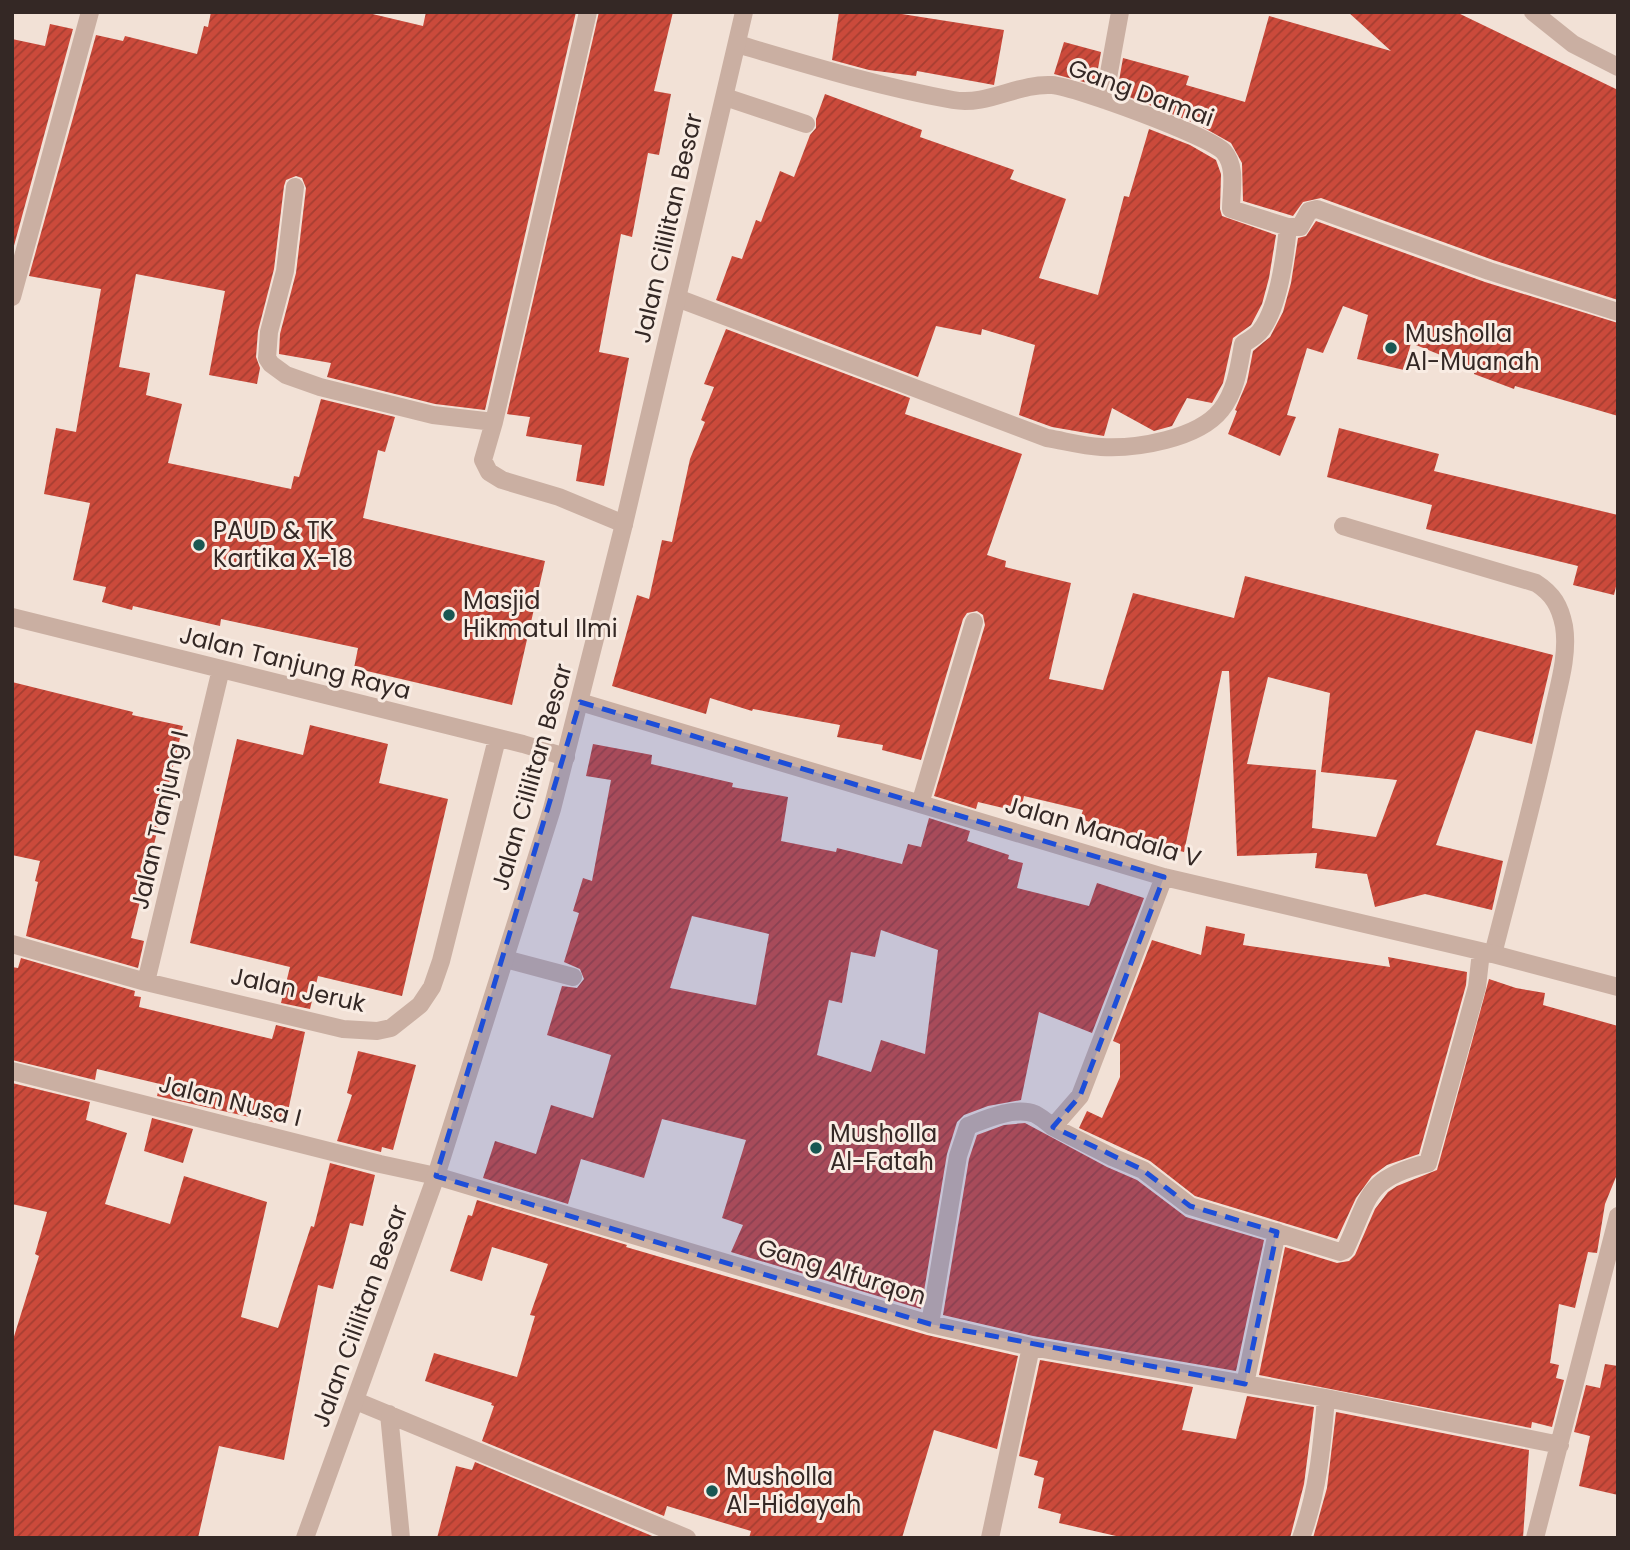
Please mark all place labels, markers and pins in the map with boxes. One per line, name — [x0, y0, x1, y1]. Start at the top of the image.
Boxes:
place label: Musholla Al-Muanah — [1405, 317, 1540, 378]
marker: Musholla Al-Muanah — [1383, 340, 1399, 356]
place label: PAUD & TK Kartika X-18 — [213, 514, 353, 575]
marker: PAUD & TK Kartika X-18 — [191, 537, 207, 553]
place label: Masjid Hikmatul Ilmi — [463, 584, 618, 645]
marker: Masjid Hikmatul Ilmi — [441, 607, 457, 623]
place label: Musholla Al-Fatah — [830, 1117, 937, 1178]
marker: Musholla Al-Fatah — [808, 1140, 824, 1156]
place label: Musholla Al-Hidayah — [726, 1460, 861, 1521]
marker: Musholla Al-Hidayah — [704, 1483, 720, 1499]

